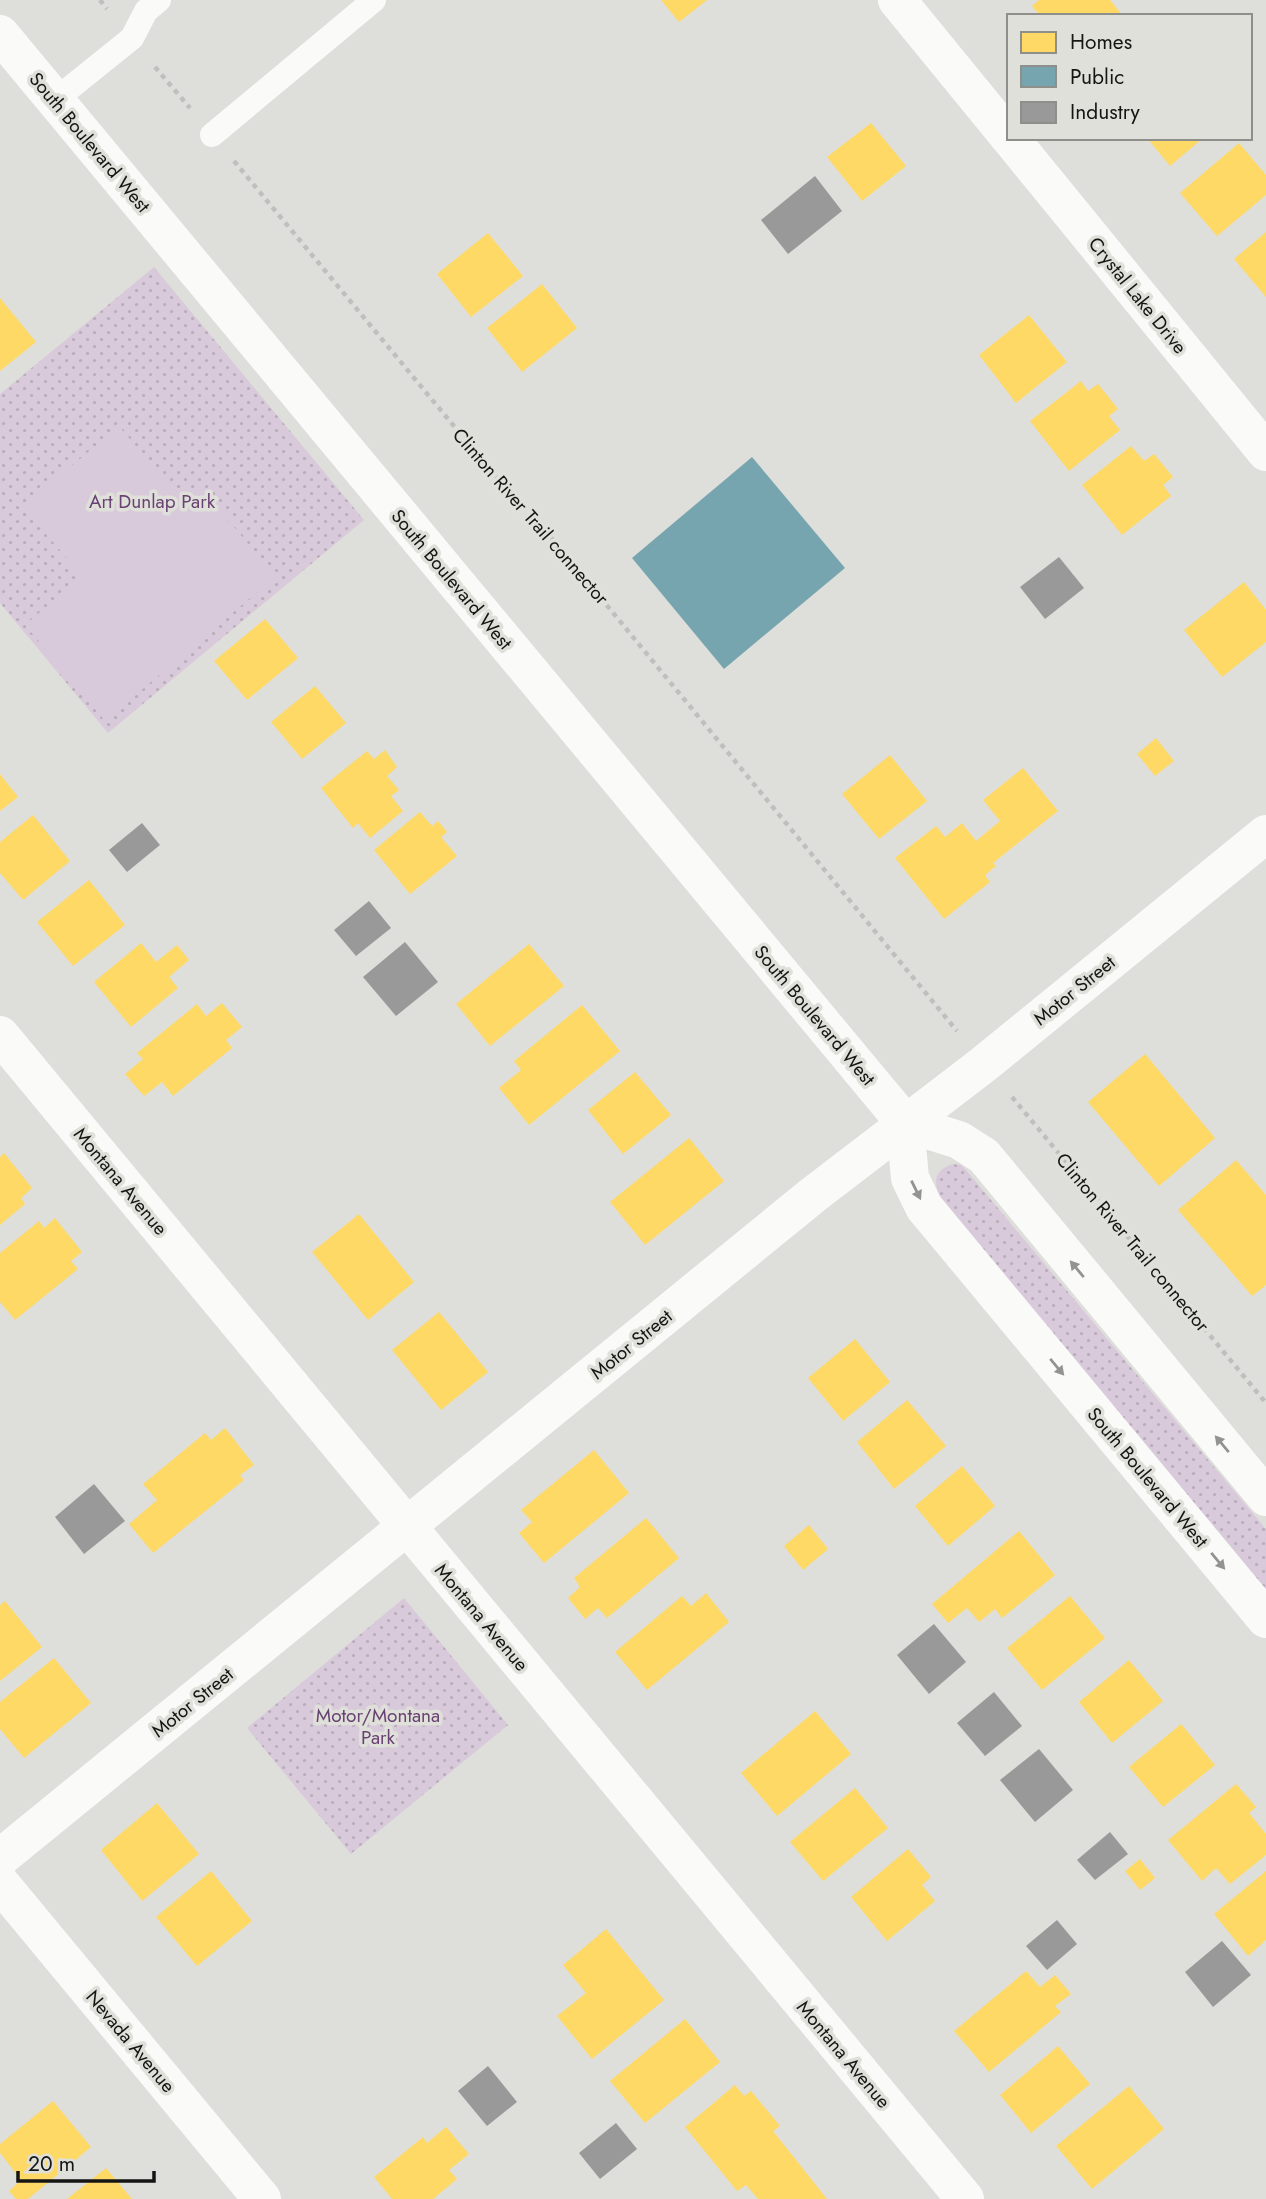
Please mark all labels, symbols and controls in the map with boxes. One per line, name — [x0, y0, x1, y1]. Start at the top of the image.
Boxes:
legend — [1007, 14, 1252, 140]
text: Homes — [1070, 27, 1132, 57]
text: Public — [1070, 62, 1124, 92]
street label: South Boulevard West — [23, 66, 157, 219]
text: Industry — [1070, 97, 1141, 127]
street label: Crystal Lake Drive — [1082, 231, 1193, 360]
street label: Clinton River Trail connector — [446, 422, 615, 611]
park label: Art Dunlap Park — [89, 488, 216, 515]
street label: South Boulevard West — [385, 503, 519, 656]
street label: South Boulevard West — [748, 939, 882, 1092]
street label: Motor Street — [1028, 949, 1121, 1032]
street label: Montana Avenue — [67, 1122, 174, 1241]
street label: Clinton River Trail connector — [1050, 1147, 1216, 1338]
one-way arrow — [910, 1180, 922, 1200]
one-way arrow — [1070, 1260, 1085, 1277]
street label: Motor Street — [585, 1303, 678, 1386]
one-way arrow — [1049, 1359, 1064, 1376]
street label: South Boulevard West — [1081, 1401, 1215, 1554]
one-way arrow — [1215, 1435, 1230, 1453]
one-way arrow — [1210, 1553, 1225, 1570]
street label: Montana Avenue — [428, 1558, 535, 1677]
street label: Motor Street — [146, 1661, 239, 1744]
park label: Motor/Montana Park — [316, 1702, 440, 1751]
street label: Nevada Avenue — [80, 1984, 182, 2099]
street label: Montana Avenue — [790, 1995, 897, 2114]
scale bar — [18, 2140, 154, 2184]
text: 20 m — [28, 2149, 75, 2179]

